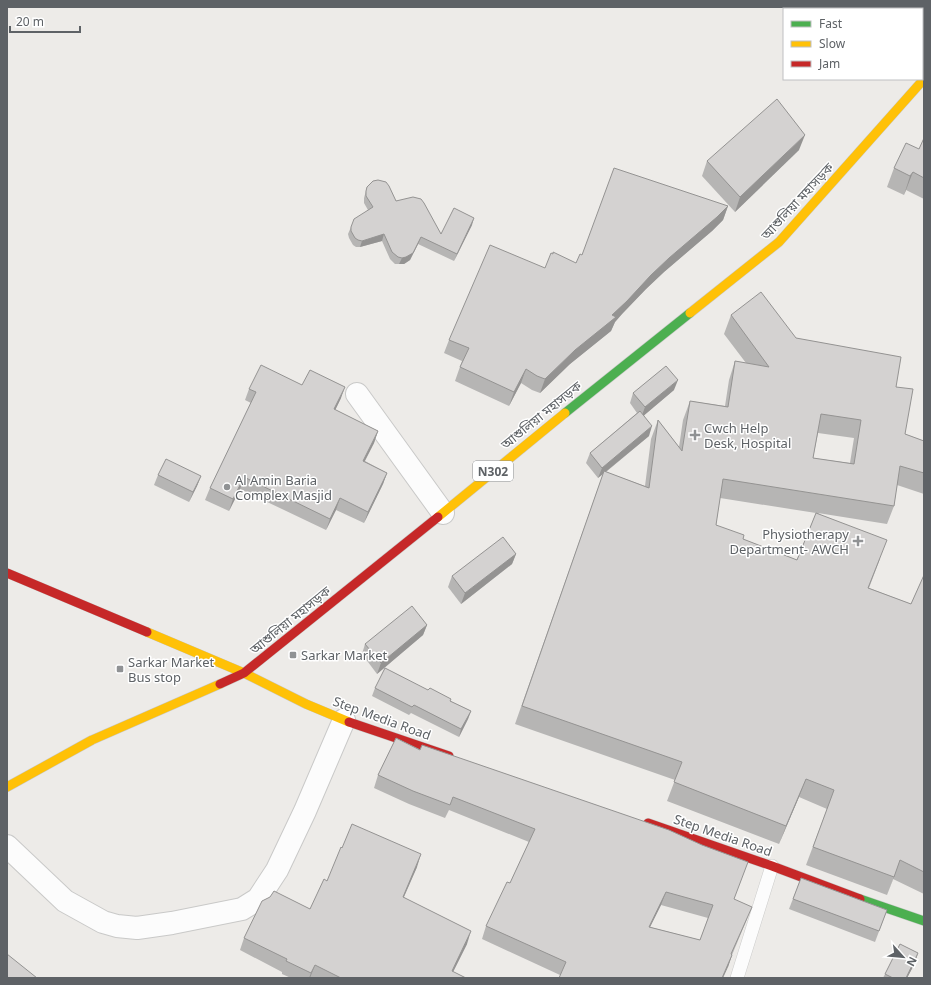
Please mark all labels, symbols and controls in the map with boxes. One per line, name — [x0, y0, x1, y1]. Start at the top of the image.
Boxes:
scale bar — [10, 8, 80, 34]
legend — [783, 8, 923, 80]
text: 20 m — [16, 13, 44, 30]
text: Fast — [819, 15, 843, 32]
text: Slow — [819, 35, 846, 52]
text: Jam — [818, 55, 840, 72]
street label: আশুলিয়া মহাসড়ক — [756, 158, 838, 244]
street label: আশুলিয়া মহাসড়ক — [496, 377, 586, 454]
place label: Cwch Help Desk, Hospital — [704, 419, 791, 452]
marker: Cwch Help Desk, Hospital — [689, 429, 701, 441]
road number: N302 — [473, 461, 513, 481]
place label: Al Amin Baria Complex Masjid — [235, 471, 332, 504]
marker: Al Amin Baria Complex Masjid — [222, 482, 232, 492]
place label: Physiotherapy Department- AWCH — [729, 525, 849, 558]
marker: Physiotherapy Department- AWCH — [852, 535, 864, 547]
street label: আশুলিয়া মহাসড়ক — [245, 582, 335, 659]
place label: Sarkar Market — [301, 646, 388, 664]
marker: Sarkar Market — [288, 650, 298, 660]
place label: Sarkar Market Bus stop — [128, 653, 215, 686]
marker: Sarkar Market Bus stop — [115, 664, 125, 674]
street label: Step Media Road — [331, 692, 433, 744]
street label: Step Media Road — [671, 810, 775, 860]
north arrow — [883, 937, 923, 977]
text: N — [904, 954, 921, 969]

